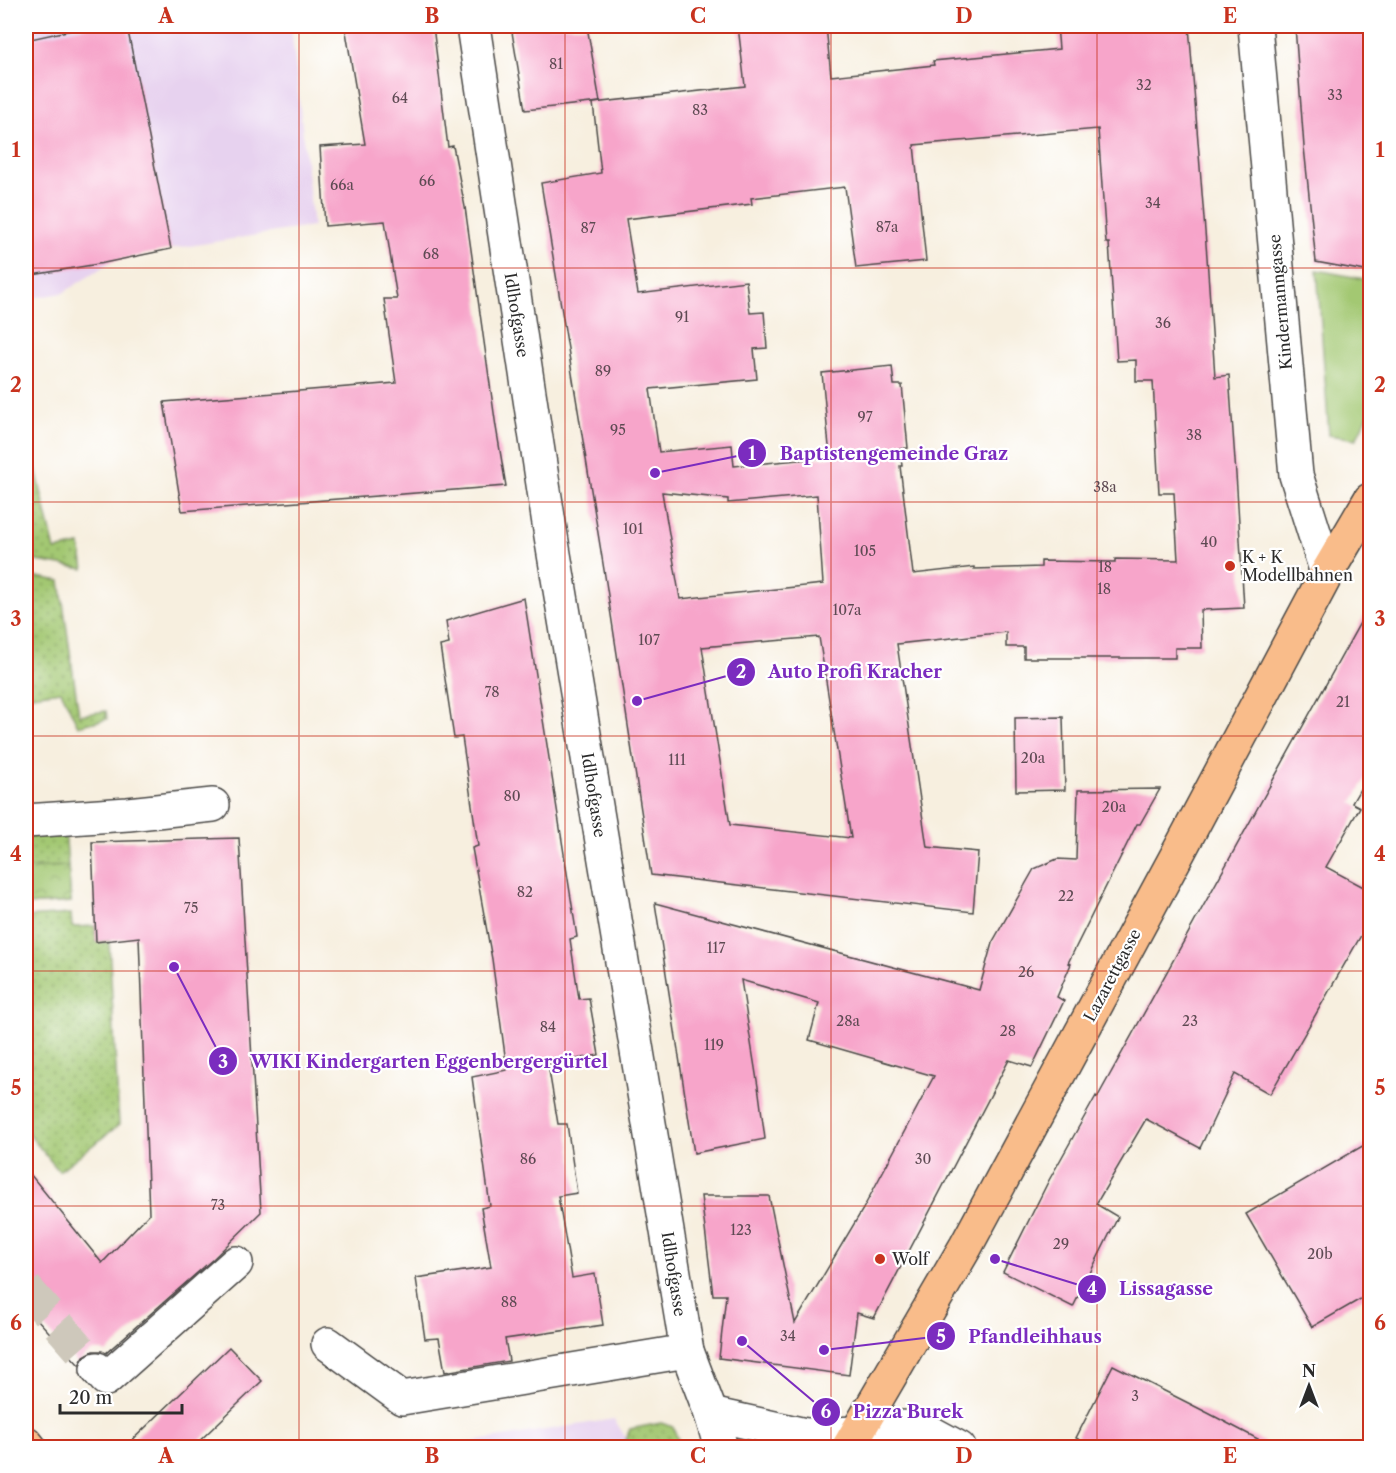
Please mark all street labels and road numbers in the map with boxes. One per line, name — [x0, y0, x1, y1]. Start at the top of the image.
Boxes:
street label: Kindermanngasse — [1264, 233, 1296, 371]
street label: Idlhofgasse — [500, 271, 534, 359]
street label: Idlhofgasse — [577, 751, 611, 839]
street label: Lazarettgasse — [1079, 925, 1145, 1025]
street label: Idlhofgasse — [657, 1230, 691, 1318]

